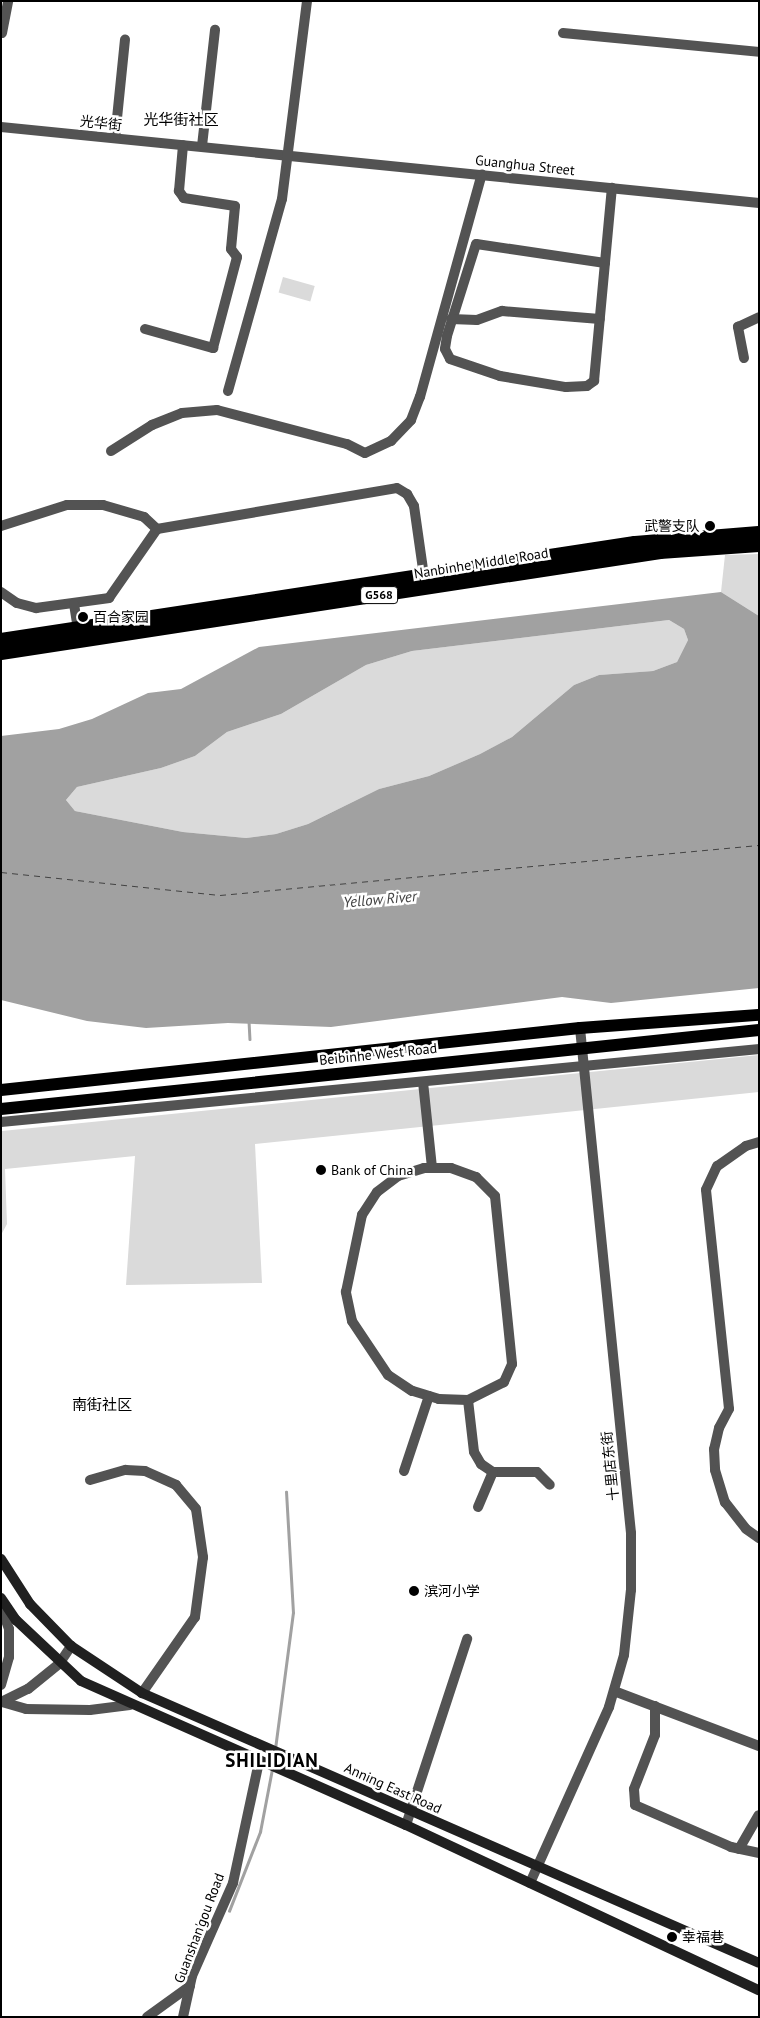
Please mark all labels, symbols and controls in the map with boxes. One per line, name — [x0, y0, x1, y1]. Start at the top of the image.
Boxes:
district label: 光华街社区 — [144, 111, 218, 129]
street label: 光华街 — [79, 112, 123, 134]
street label: Guanghua Street — [474, 151, 576, 179]
place label: 武警支队 — [644, 518, 700, 534]
marker: 武警支队 — [704, 520, 716, 532]
street label: Nanbinhe Middle Road — [413, 544, 549, 582]
road number: G568 — [359, 586, 399, 604]
place label: 百合家园 — [93, 609, 149, 625]
marker: 百合家园 — [77, 611, 89, 623]
water label: Yellow River — [342, 887, 418, 911]
street label: Beibinhe West Road — [318, 1039, 438, 1069]
place label: Bank of China — [331, 1162, 414, 1178]
marker: Bank of China — [315, 1164, 327, 1176]
district label: 南街社区 — [72, 1396, 132, 1414]
street label: 十里店东街 — [598, 1430, 622, 1502]
place label: 滨河小学 — [424, 1583, 480, 1599]
marker: 滨河小学 — [408, 1585, 420, 1597]
district label: SHILIDIAN — [224, 1750, 320, 1772]
street label: Anning East Road — [342, 1759, 444, 1817]
street label: Guanshan'gou Road — [170, 1871, 228, 1985]
place label: 幸福巷 — [682, 1929, 724, 1945]
marker: 幸福巷 — [666, 1931, 678, 1943]

